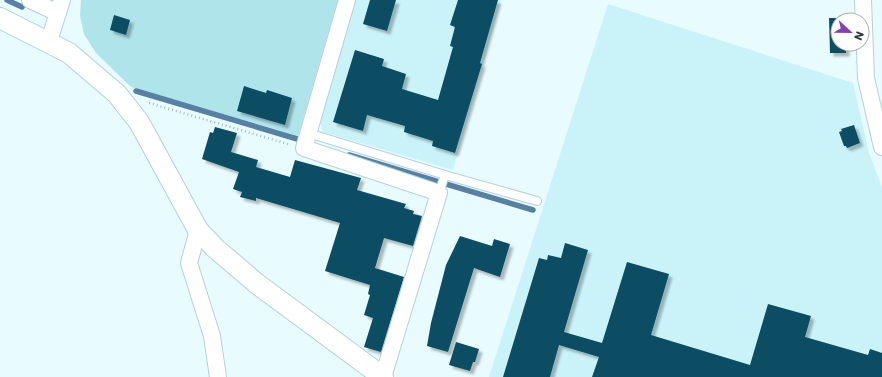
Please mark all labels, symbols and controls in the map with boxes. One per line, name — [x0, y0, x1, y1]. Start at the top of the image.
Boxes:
north arrow — [830, 12, 870, 52]
text: N — [850, 29, 868, 43]

